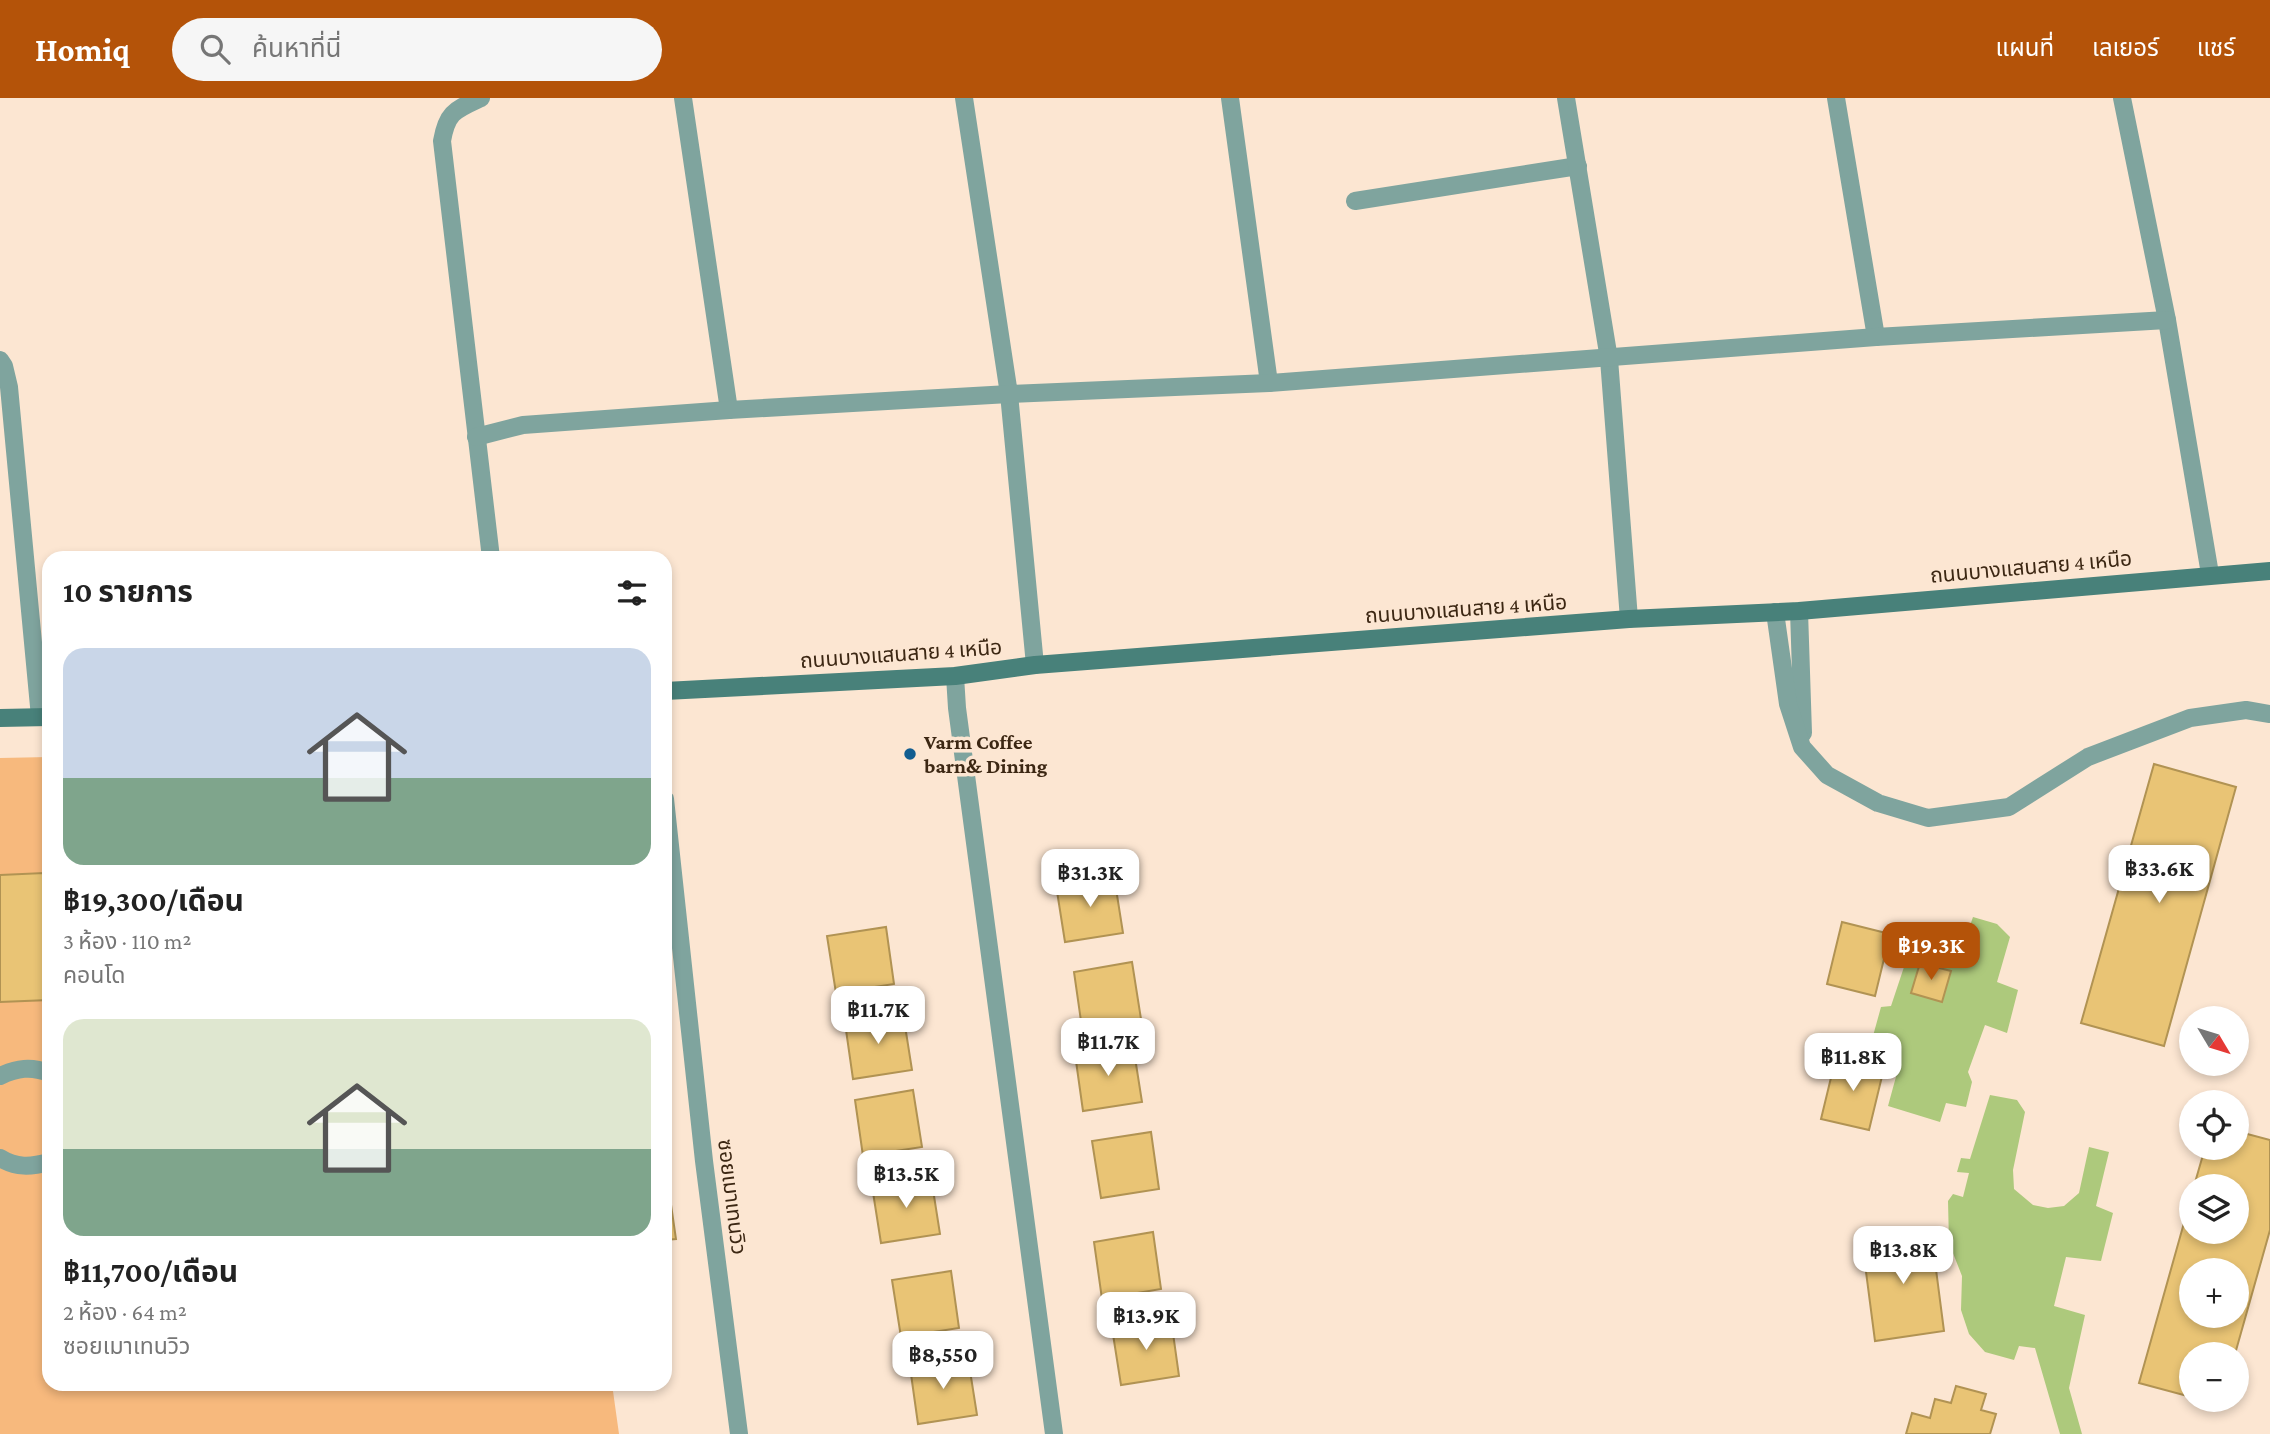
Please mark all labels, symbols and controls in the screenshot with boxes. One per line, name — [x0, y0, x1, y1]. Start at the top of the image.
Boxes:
search box — [172, 18, 662, 81]
icon: search — [196, 30, 234, 68]
text: Homiq — [35, 31, 130, 68]
text: ค้นหาที่นี่ — [252, 34, 341, 63]
text: แผนที่ — [1996, 34, 2054, 61]
text: เลเยอร์ — [2092, 34, 2159, 61]
text: แชร์ — [2197, 34, 2235, 61]
street label: ถนนบางแสนสาย 4 เหนือ — [1929, 546, 2133, 588]
icon: filters — [613, 574, 651, 612]
text: 10 รายการ — [63, 575, 193, 608]
street label: ถนนบางแสนสาย 4 เหนือ — [1364, 590, 1568, 628]
street label: ถนนบางแสนสาย 4 เหนือ — [799, 635, 1003, 673]
icon: home — [294, 694, 420, 820]
place label: Varm Coffee barn& Dining — [923, 730, 1048, 778]
marker: Varm Coffee barn& Dining — [902, 746, 918, 762]
pin: ฿33.6K — [2102, 846, 2216, 905]
pin: ฿31.3K — [1033, 850, 1147, 909]
text: ฿33.6K — [2124, 855, 2194, 881]
text: ฿31.3K — [1057, 859, 1123, 885]
text: ฿19,300/เดือน — [63, 884, 244, 917]
pin: ฿19.3K — [1874, 922, 1988, 982]
text: 3 ห้อง · 110 m² — [63, 928, 192, 954]
text: ฿19.3K — [1898, 932, 1964, 958]
text: คอนโด — [63, 962, 125, 988]
pin: ฿11.7K — [821, 986, 935, 1046]
text: ฿11.7K — [847, 996, 909, 1022]
north arrow — [2179, 1006, 2249, 1076]
map controls — [2179, 1006, 2249, 1412]
pin: ฿11.7K — [1051, 1018, 1165, 1078]
text: ฿11.7K — [1077, 1028, 1139, 1054]
pin: ฿11.8K — [1796, 1034, 1910, 1093]
text: ฿11.8K — [1820, 1043, 1886, 1069]
icon: home — [294, 1065, 420, 1191]
button: locate — [2179, 1090, 2249, 1160]
street label: ซอยเมาเทนวิว — [713, 1138, 751, 1256]
pin: ฿13.5K — [849, 1150, 963, 1210]
text: ฿13.5K — [873, 1160, 939, 1186]
button: layers — [2179, 1174, 2249, 1244]
pin: ฿13.8K — [1846, 1226, 1960, 1286]
text: ฿13.8K — [1869, 1236, 1937, 1262]
text: ฿11,700/เดือน — [63, 1255, 238, 1288]
button: + — [2179, 1258, 2249, 1328]
pin: ฿13.9K — [1089, 1292, 1203, 1352]
text: 2 ห้อง · 64 m² — [63, 1299, 187, 1325]
text: ฿13.9K — [1113, 1302, 1179, 1328]
pin: ฿8,550 — [886, 1332, 1000, 1391]
text: ซอยเมาเทนวิว — [63, 1333, 190, 1359]
text: ฿8,550 — [908, 1341, 978, 1367]
button: − — [2179, 1342, 2249, 1412]

